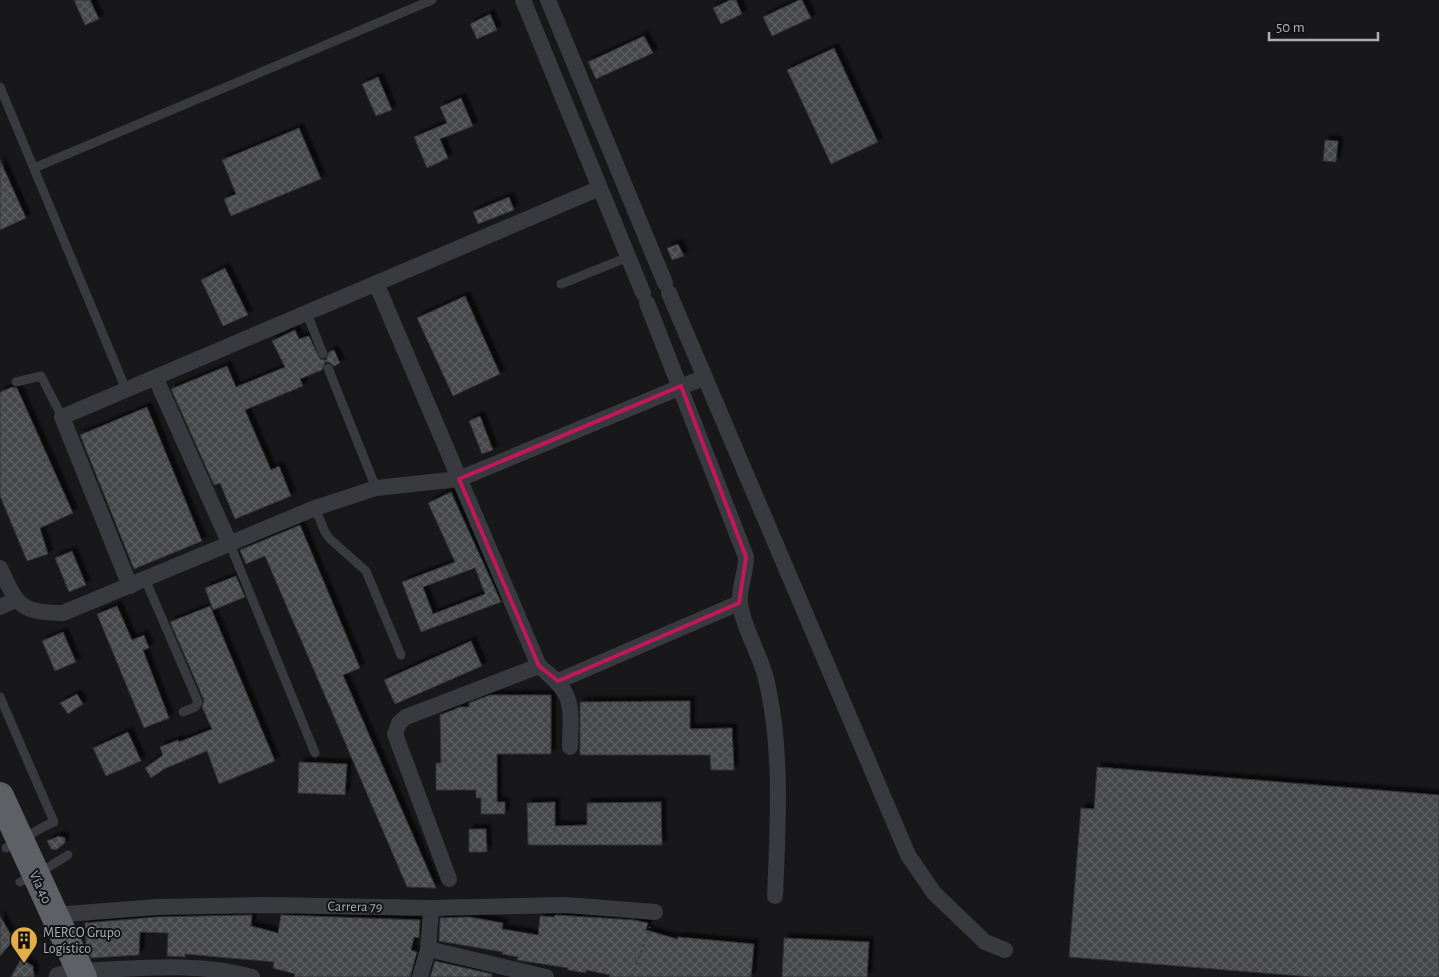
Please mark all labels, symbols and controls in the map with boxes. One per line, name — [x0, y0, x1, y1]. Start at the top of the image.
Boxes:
scale bar — [1269, 10, 1378, 42]
text: 50 m — [1276, 20, 1305, 35]
street label: Vía 40 — [27, 869, 54, 906]
street label: Carrera 79 — [328, 900, 382, 914]
building icon: MERCO Grupo Logístico — [9, 925, 39, 964]
place label: MERCO Grupo Logístico — [43, 926, 121, 956]

